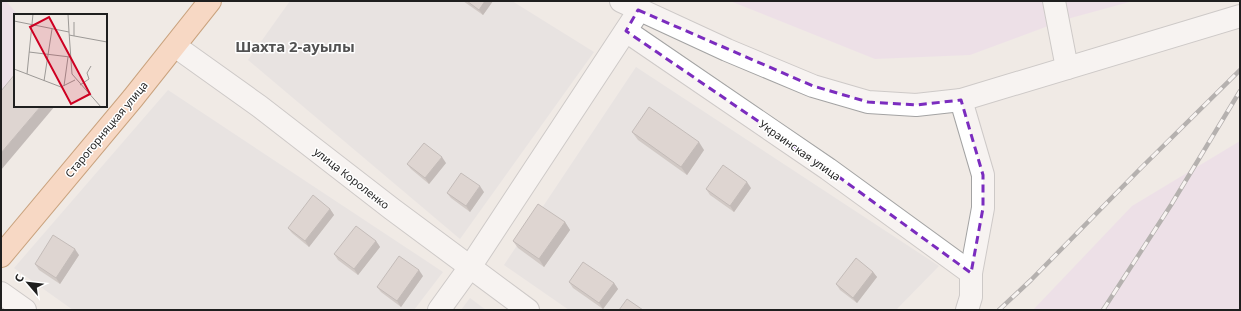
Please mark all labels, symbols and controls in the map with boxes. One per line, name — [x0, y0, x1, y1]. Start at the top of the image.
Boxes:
inset map — [14, 14, 107, 107]
district label: Шахта 2-ауылы — [235, 36, 355, 56]
street label: Старогорняцкая улица — [61, 78, 151, 180]
street label: Украинская улица — [756, 116, 844, 184]
street label: улица Короленко — [311, 144, 393, 212]
north arrow — [8, 263, 48, 303]
text: С — [10, 271, 27, 285]

